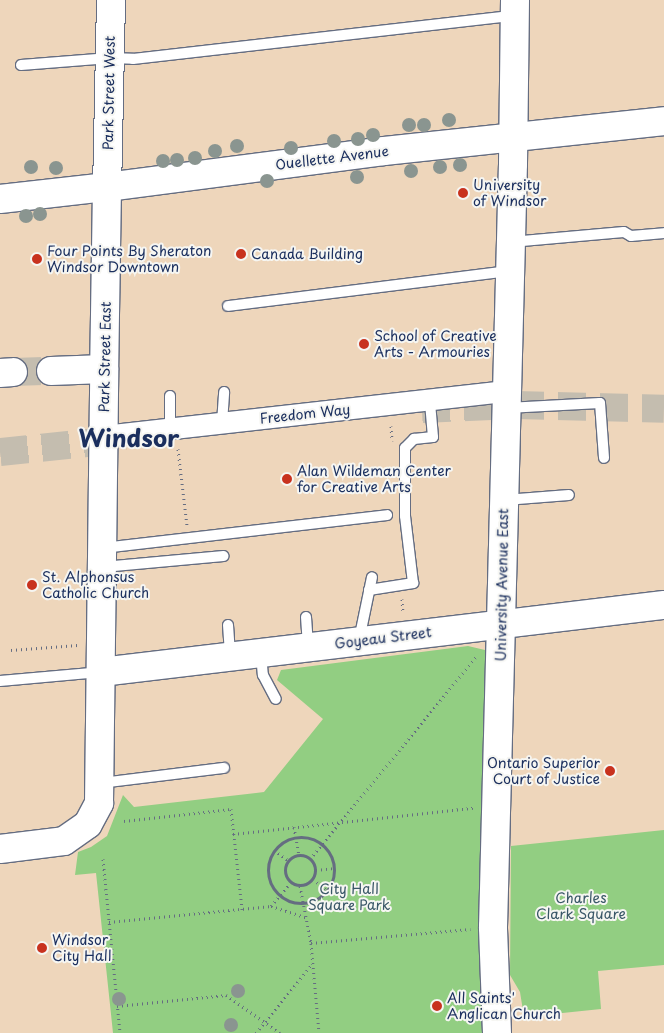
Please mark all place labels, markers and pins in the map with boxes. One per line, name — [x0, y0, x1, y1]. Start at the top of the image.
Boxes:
place label: University of Windsor — [473, 177, 547, 210]
marker: University of Windsor — [457, 187, 469, 199]
place label: Four Points By Sheraton Windsor Downtown — [47, 243, 210, 276]
place label: Canada Building — [251, 246, 363, 262]
marker: Canada Building — [235, 248, 247, 260]
marker: Four Points By Sheraton Windsor Downtown — [31, 253, 43, 265]
place label: School of Creative Arts - Armouries — [374, 328, 497, 361]
marker: School of Creative Arts - Armouries — [358, 338, 370, 350]
place label: Alan Wildeman Center for Creative Arts — [297, 463, 451, 496]
marker: Alan Wildeman Center for Creative Arts — [281, 473, 293, 485]
place label: St. Alphonsus Catholic Church — [42, 569, 150, 602]
marker: St. Alphonsus Catholic Church — [26, 579, 38, 591]
place label: Ontario Superior Court of Justice — [487, 755, 600, 788]
marker: Ontario Superior Court of Justice — [604, 765, 616, 777]
place label: Windsor City Hall — [52, 932, 112, 964]
marker: Windsor City Hall — [36, 942, 48, 954]
place label: All Saints' Anglican Church — [447, 990, 560, 1022]
marker: All Saints' Anglican Church — [431, 1000, 443, 1012]

